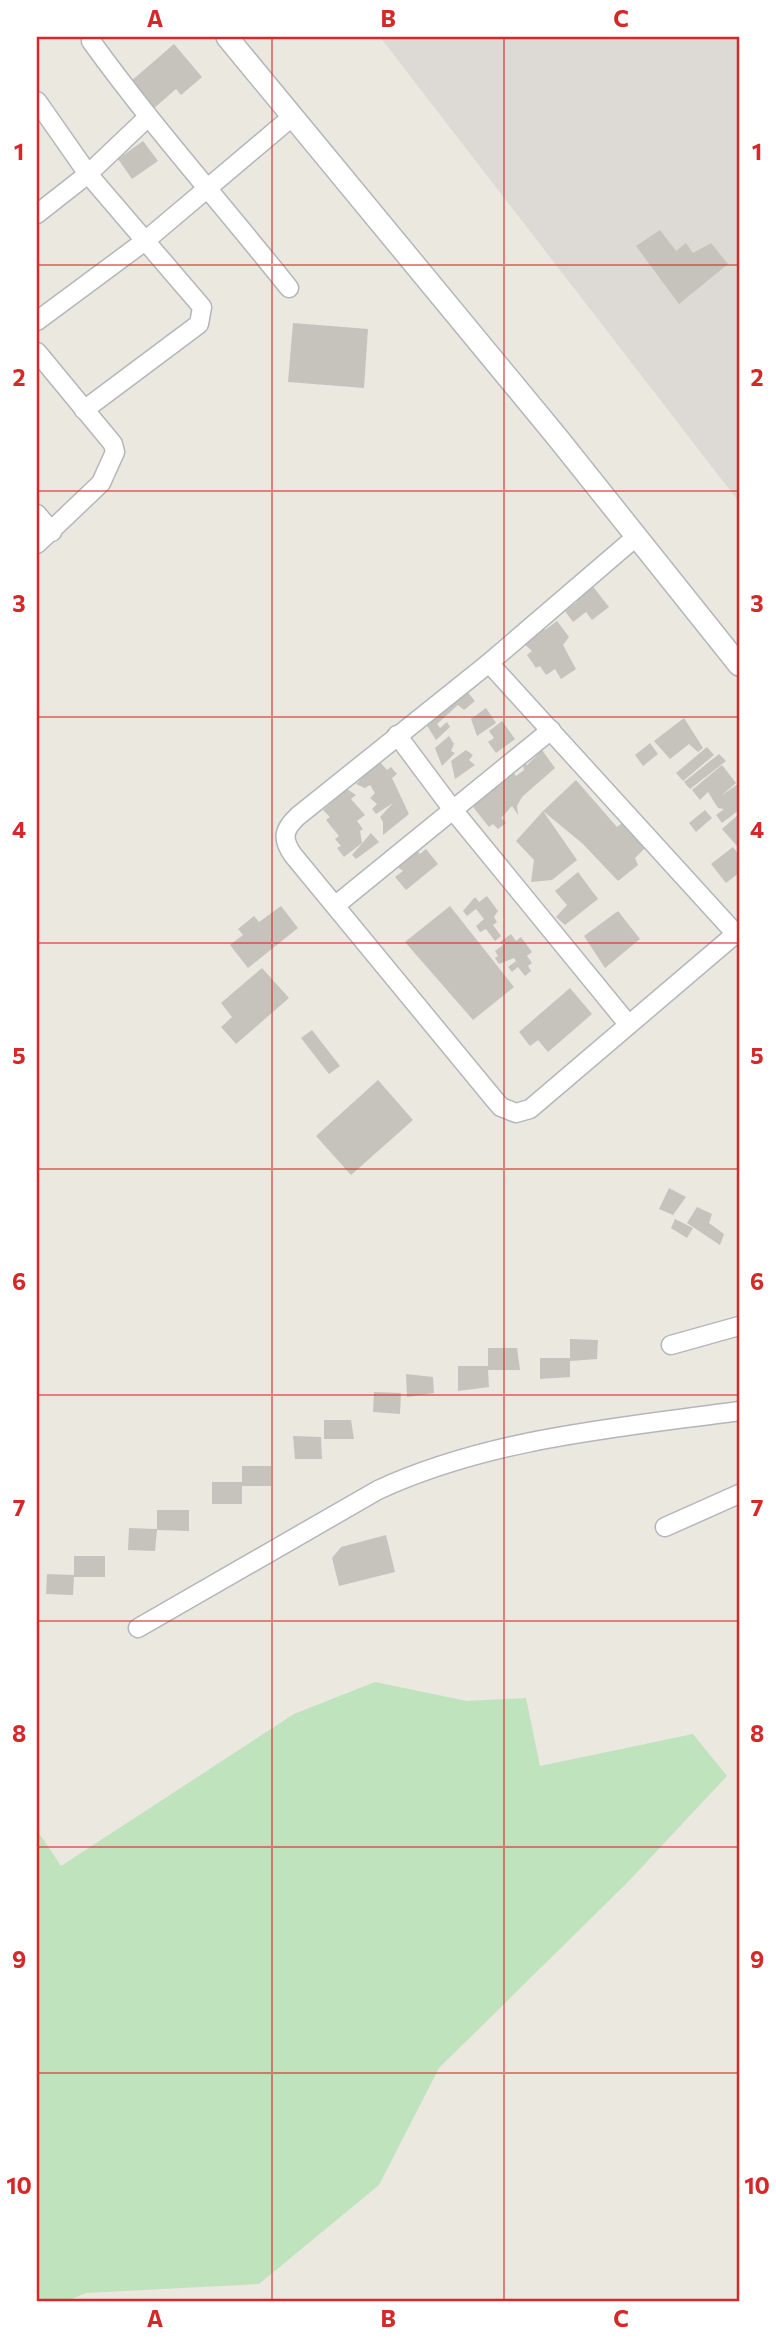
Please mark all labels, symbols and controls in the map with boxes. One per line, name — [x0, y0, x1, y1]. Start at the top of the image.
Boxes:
text: A — [147, 4, 164, 32]
text: B — [380, 4, 396, 32]
text: C — [613, 4, 629, 32]
text: 1 — [14, 137, 24, 165]
text: 1 — [752, 137, 762, 165]
text: 2 — [12, 363, 26, 391]
text: 2 — [750, 363, 764, 391]
text: 3 — [12, 589, 26, 617]
text: 3 — [750, 589, 764, 617]
text: 4 — [12, 815, 26, 843]
text: 4 — [750, 815, 764, 843]
text: 5 — [12, 1041, 26, 1069]
text: 5 — [750, 1041, 764, 1069]
text: 6 — [12, 1267, 26, 1295]
text: 6 — [750, 1267, 764, 1295]
text: 7 — [13, 1493, 25, 1521]
text: 7 — [751, 1493, 763, 1521]
text: 8 — [12, 1719, 26, 1747]
text: 8 — [750, 1719, 764, 1747]
text: 9 — [12, 1945, 26, 1973]
text: 9 — [750, 1945, 764, 1973]
text: 10 — [6, 2171, 32, 2199]
text: 10 — [744, 2171, 770, 2199]
text: A — [147, 2304, 164, 2332]
text: B — [380, 2304, 396, 2332]
text: C — [613, 2304, 629, 2332]

